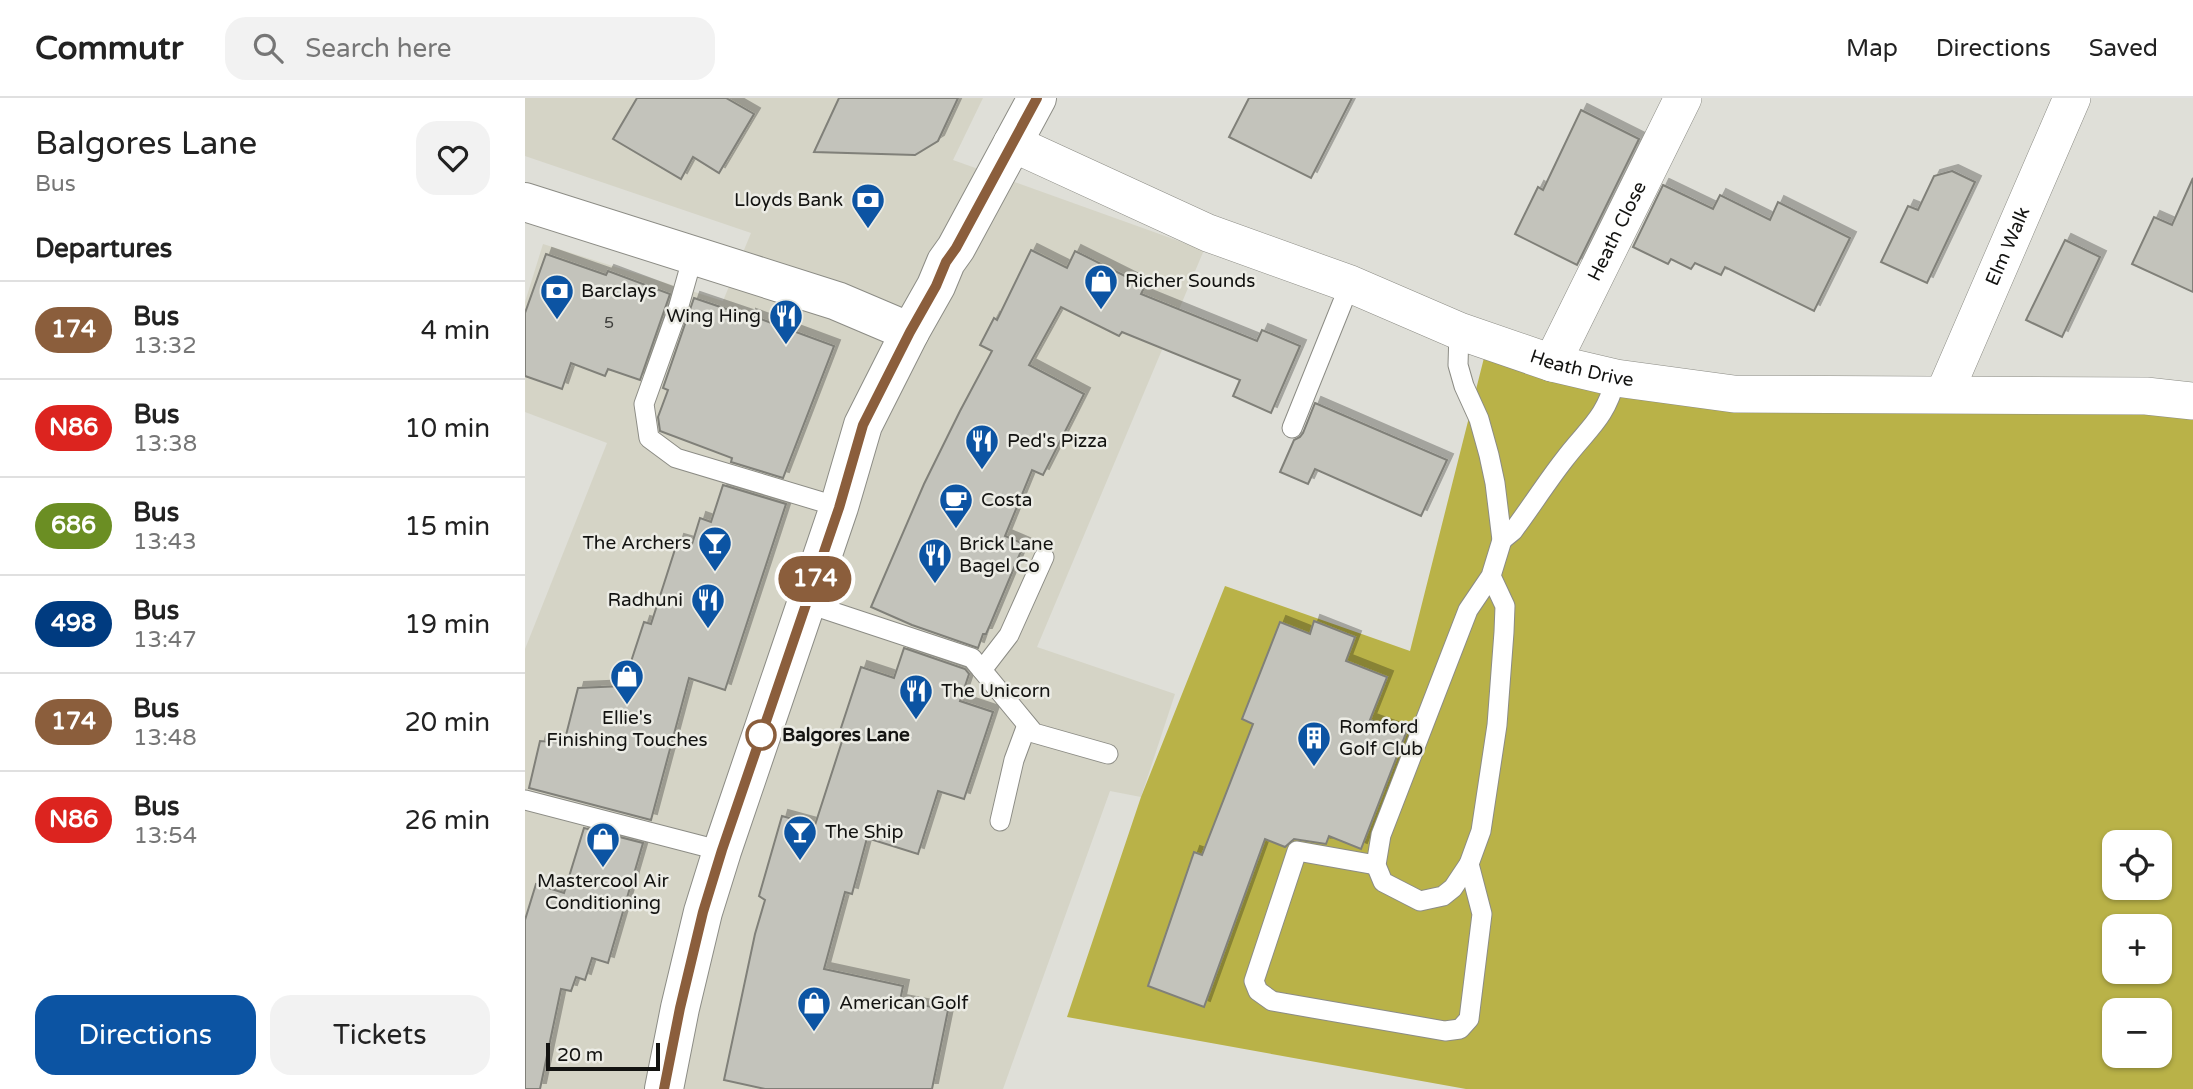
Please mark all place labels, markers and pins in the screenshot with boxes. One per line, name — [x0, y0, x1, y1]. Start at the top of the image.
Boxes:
bank icon: Lloyds Bank — [849, 181, 887, 230]
place label: Lloyds Bank — [734, 189, 843, 211]
shop icon: Richer Sounds — [1082, 262, 1120, 311]
place label: Richer Sounds — [1125, 270, 1255, 292]
bank icon: Barclays — [538, 272, 576, 321]
place label: Barclays — [581, 280, 657, 302]
restaurant icon: Wing Hing — [767, 297, 805, 346]
place label: Wing Hing — [666, 305, 761, 327]
restaurant icon: Ped's Pizza — [963, 422, 1001, 471]
place label: Ped's Pizza — [1007, 430, 1107, 452]
cafe icon: Costa — [937, 481, 975, 530]
place label: Costa — [981, 489, 1032, 511]
bar icon: The Archers — [696, 524, 734, 573]
place label: The Archers — [582, 532, 691, 554]
place label: Brick Lane Bagel Co — [959, 533, 1053, 577]
restaurant icon: Brick Lane Bagel Co — [916, 536, 954, 585]
restaurant icon: Radhuni — [689, 581, 727, 630]
place label: Radhuni — [607, 589, 683, 611]
shop icon: Ellie's Finishing Touches — [608, 657, 646, 706]
restaurant icon: The Unicorn — [897, 672, 935, 721]
place label: The Unicorn — [941, 680, 1051, 702]
place label: Ellie's Finishing Touches — [546, 707, 708, 751]
place label: Romford Golf Club — [1339, 716, 1423, 760]
building icon: Romford Golf Club — [1295, 719, 1333, 768]
marker: Balgores Lane — [746, 720, 776, 750]
place label: Balgores Lane — [782, 724, 910, 747]
bar icon: The Ship — [781, 813, 819, 862]
shop icon: Mastercool Air Conditioning — [584, 820, 622, 869]
place label: The Ship — [825, 821, 904, 843]
place label: Mastercool Air Conditioning — [537, 870, 670, 914]
shop icon: American Golf — [795, 984, 833, 1033]
place label: American Golf — [839, 992, 969, 1014]

